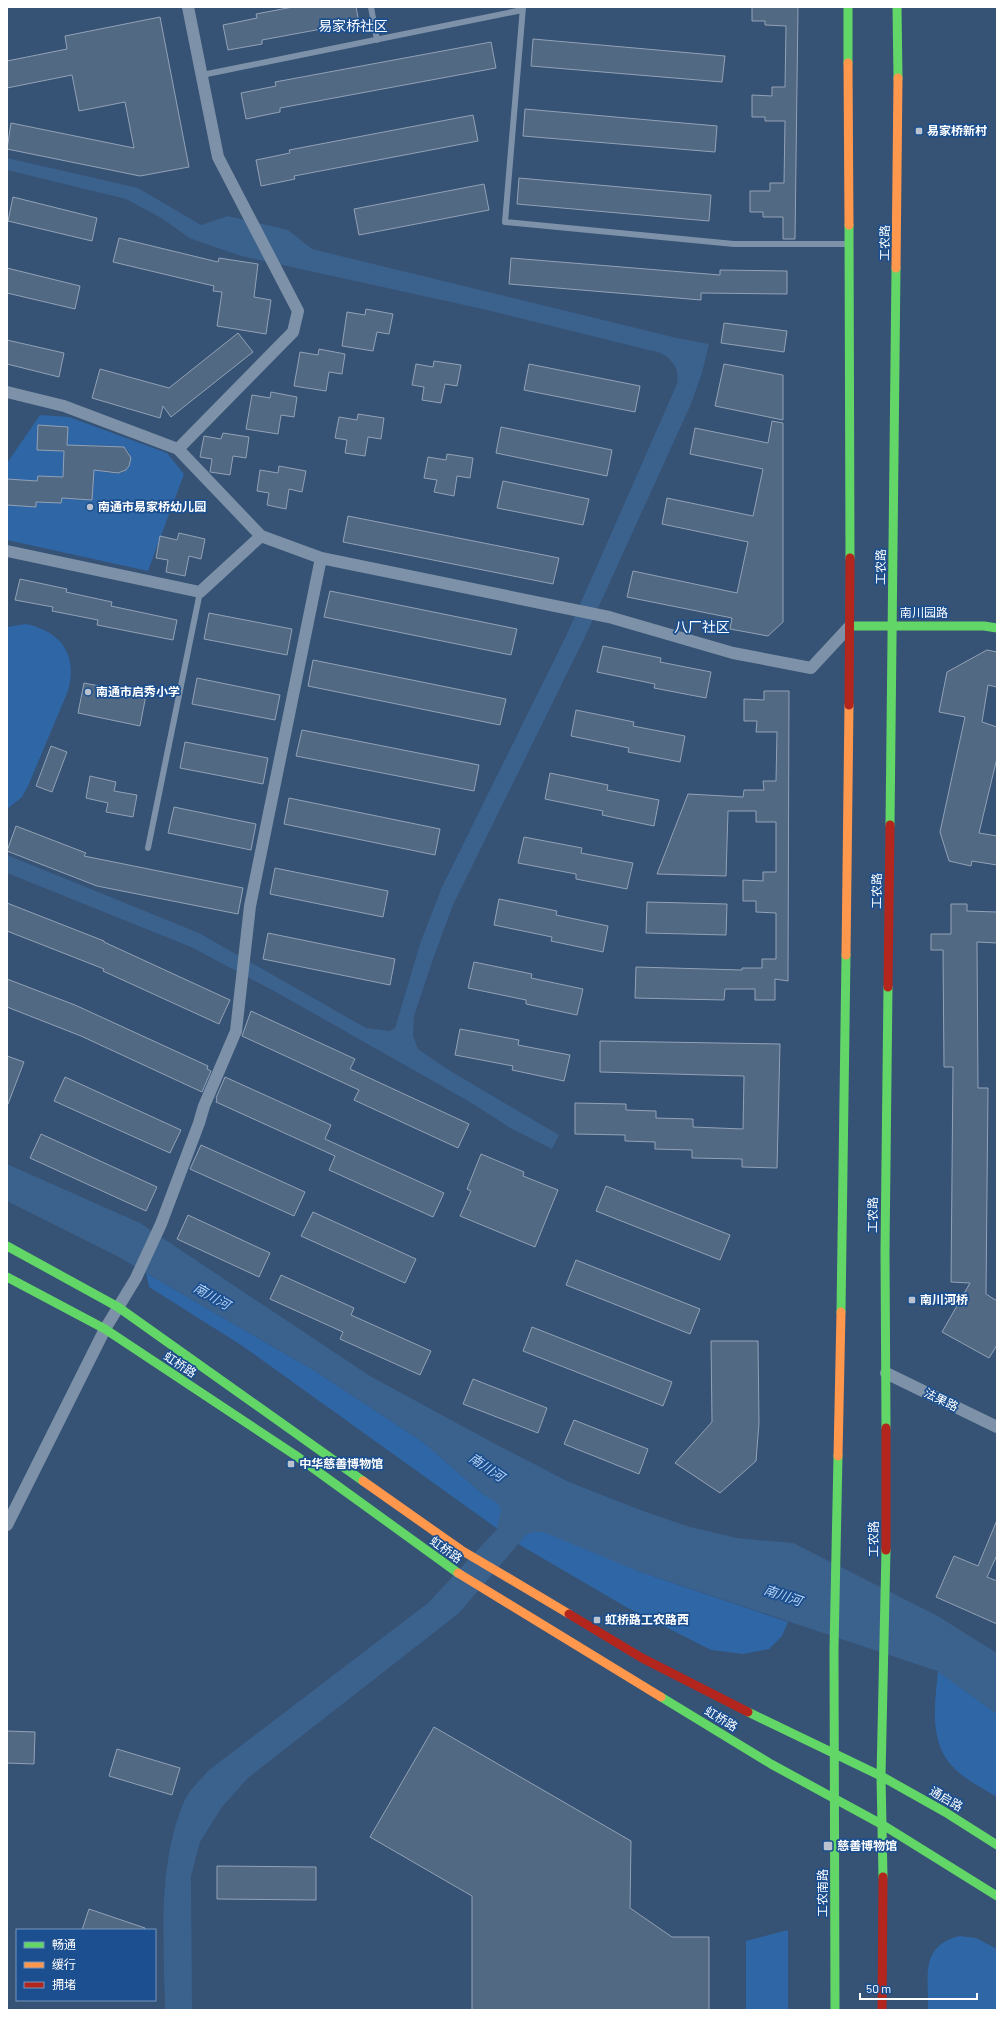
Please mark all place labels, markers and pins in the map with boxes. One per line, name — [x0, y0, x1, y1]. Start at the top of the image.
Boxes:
place label: 易家桥新村 — [927, 123, 987, 137]
marker: 易家桥新村 — [914, 126, 924, 136]
place label: 南通市易家桥幼儿园 — [98, 499, 206, 513]
marker: 南通市易家桥幼儿园 — [85, 502, 95, 512]
place label: 南通市启秀小学 — [96, 684, 180, 698]
marker: 南通市启秀小学 — [83, 687, 93, 697]
place label: 南川河桥 — [920, 1292, 968, 1306]
marker: 南川河桥 — [907, 1295, 917, 1305]
place label: 中华慈善博物馆 — [299, 1456, 383, 1470]
marker: 中华慈善博物馆 — [286, 1459, 296, 1469]
place label: 虹桥路工农路西 — [605, 1612, 689, 1626]
marker: 虹桥路工农路西 — [592, 1615, 602, 1625]
place label: 慈善博物馆 — [837, 1838, 897, 1852]
marker: 慈善博物馆 — [822, 1840, 834, 1852]

